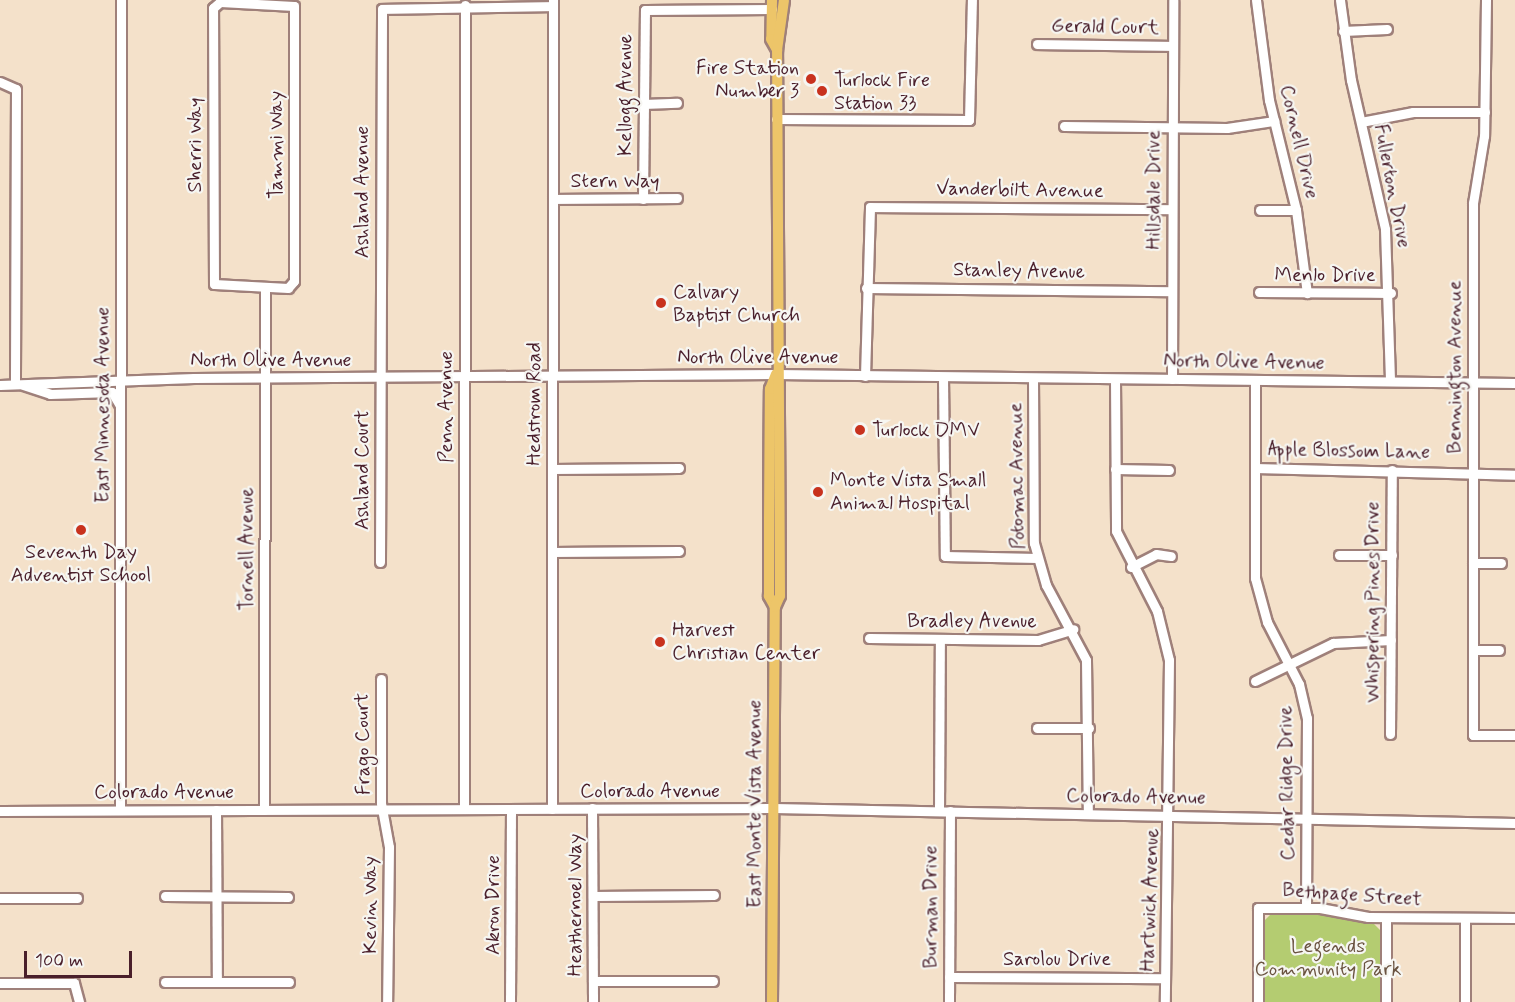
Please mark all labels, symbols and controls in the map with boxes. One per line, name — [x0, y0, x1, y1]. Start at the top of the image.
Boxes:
street label: Gerald Court — [1051, 14, 1159, 40]
street label: Kellogg Avenue — [613, 31, 637, 159]
place label: Fire Station Number 3 — [702, 56, 799, 103]
place label: Turlock Fire Station 33 — [834, 68, 929, 115]
marker: Fire Station Number 3 — [804, 72, 818, 86]
marker: Turlock Fire Station 33 — [815, 84, 829, 98]
street label: Cornell Drive — [1274, 84, 1324, 200]
street label: Tammi Way — [264, 91, 288, 199]
street label: Sherri Way — [183, 96, 207, 194]
street label: Fullerton Drive — [1368, 122, 1416, 250]
street label: Ashland Avenue — [350, 125, 374, 259]
street label: Hillsdale Drive — [1142, 131, 1166, 249]
street label: Stern Way — [569, 169, 661, 193]
street label: Vanderbilt Avenue — [939, 177, 1101, 203]
street label: Stanley Avenue — [950, 258, 1088, 284]
street label: Menlo Drive — [1275, 263, 1375, 287]
place label: Calvary Baptist Church — [673, 280, 800, 327]
street label: Bennington Avenue — [1443, 283, 1467, 451]
marker: Calvary Baptist Church — [654, 296, 668, 310]
street label: East Minnesota Avenue — [91, 306, 115, 504]
street label: Hedstrom Road — [522, 342, 546, 466]
street label: North Olive Avenue — [676, 345, 840, 369]
street label: North Olive Avenue — [189, 348, 353, 372]
street label: North Olive Avenue — [1162, 349, 1326, 375]
street label: Penn Avenue — [434, 350, 458, 464]
street label: Potomac Avenue — [1004, 405, 1030, 547]
street label: Ashland Court — [350, 410, 374, 530]
place label: Turlock DMV — [872, 418, 983, 442]
marker: Turlock DMV — [853, 423, 867, 437]
street label: Apple Blossom Lane — [1267, 438, 1431, 464]
place label: Monte Vista Small Animal Hospital — [830, 468, 987, 515]
street label: Tornell Avenue — [235, 485, 259, 613]
marker: Monte Vista Small Animal Hospital — [811, 485, 825, 499]
street label: Whispering Pines Drive — [1361, 505, 1385, 699]
marker: Seventh Day Adventist School — [74, 523, 88, 537]
place label: Seventh Day Adventist School — [11, 540, 151, 587]
street label: Bradley Avenue — [905, 609, 1039, 633]
place label: Harvest Christian Center — [672, 618, 816, 665]
marker: Harvest Christian Center — [653, 635, 667, 649]
street label: Frago Court — [350, 693, 376, 795]
street label: East Monte Vista Avenue — [743, 699, 767, 909]
street label: Cedar Ridge Drive — [1274, 706, 1300, 860]
street label: Colorado Avenue — [579, 779, 721, 803]
street label: Colorado Avenue — [93, 780, 235, 804]
street label: Colorado Avenue — [1065, 784, 1207, 810]
street label: Hartwick Avenue — [1135, 826, 1165, 974]
street label: Heathernoel Way — [563, 833, 587, 977]
street label: Burman Drive — [919, 846, 943, 968]
street label: Kevin Way — [358, 856, 382, 954]
street label: Akron Drive — [481, 856, 505, 954]
street label: Bethpage Street — [1282, 878, 1422, 912]
park label: Legends Community Park — [1254, 935, 1402, 982]
scale bar — [27, 939, 135, 977]
street label: Sarolou Drive — [1003, 947, 1111, 971]
text: 100 m — [35, 949, 83, 973]

